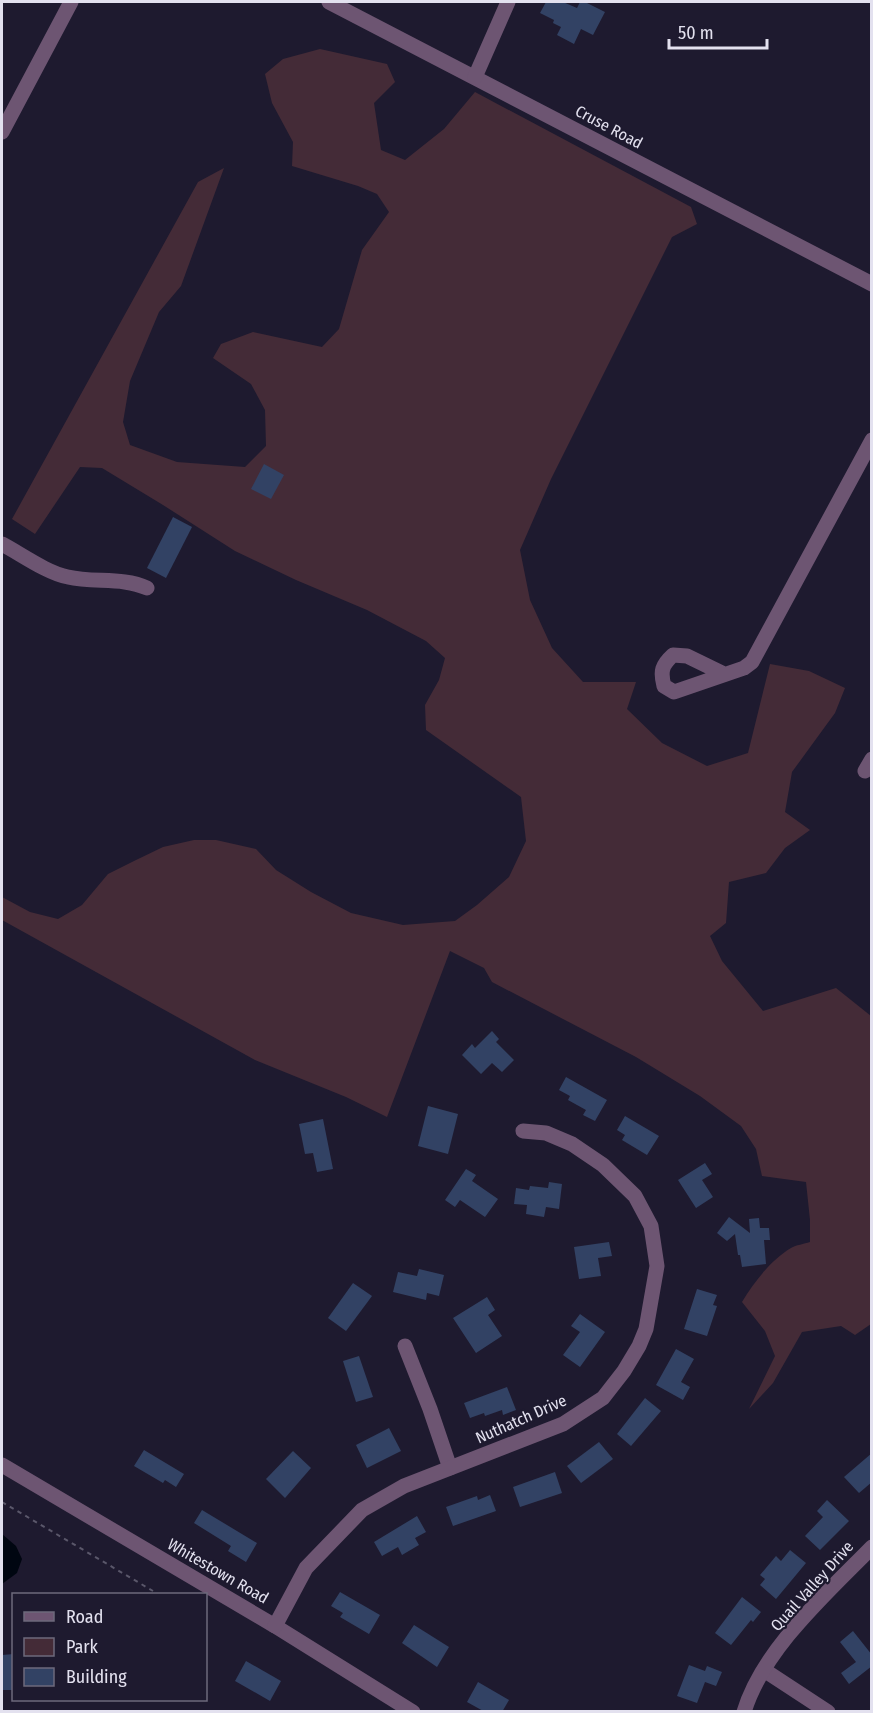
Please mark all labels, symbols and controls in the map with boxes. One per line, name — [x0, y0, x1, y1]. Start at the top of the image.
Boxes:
scale bar — [669, 12, 766, 50]
text: 50 m — [678, 22, 714, 44]
street label: Cruse Road — [572, 101, 646, 153]
street label: Nuthatch Drive — [473, 1390, 569, 1448]
street label: Whitestown Road — [164, 1534, 272, 1608]
street label: Quail Valley Drive — [767, 1537, 857, 1635]
legend — [12, 1593, 207, 1701]
text: Road — [66, 1606, 103, 1628]
text: Park — [66, 1636, 99, 1658]
text: Building — [66, 1666, 127, 1688]

